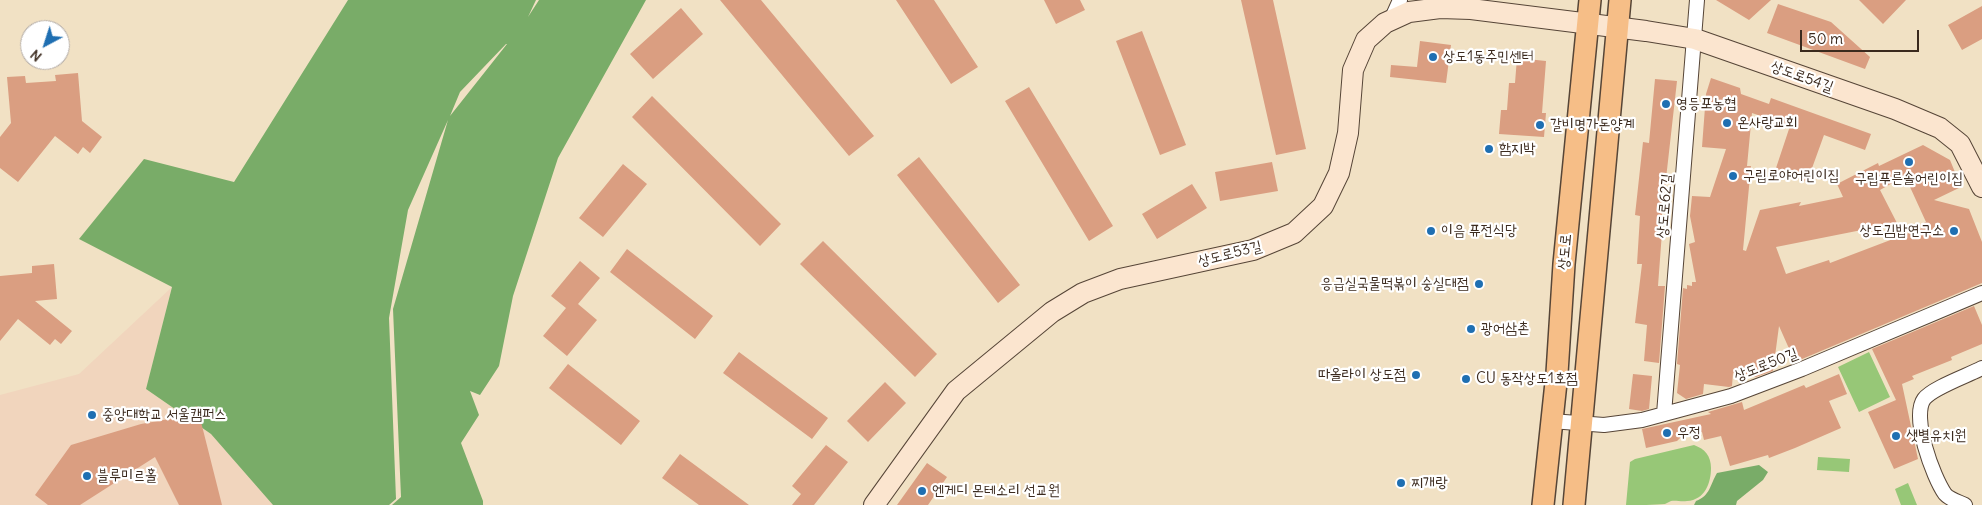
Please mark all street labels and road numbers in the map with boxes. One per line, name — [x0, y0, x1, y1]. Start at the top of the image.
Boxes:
street label: 상도로54길 — [1768, 57, 1836, 97]
street label: 상도로62길 — [1653, 173, 1677, 239]
street label: 상도로 — [1554, 233, 1576, 271]
street label: 상도로53길 — [1196, 237, 1264, 271]
street label: 상도로50길 — [1732, 345, 1800, 385]

